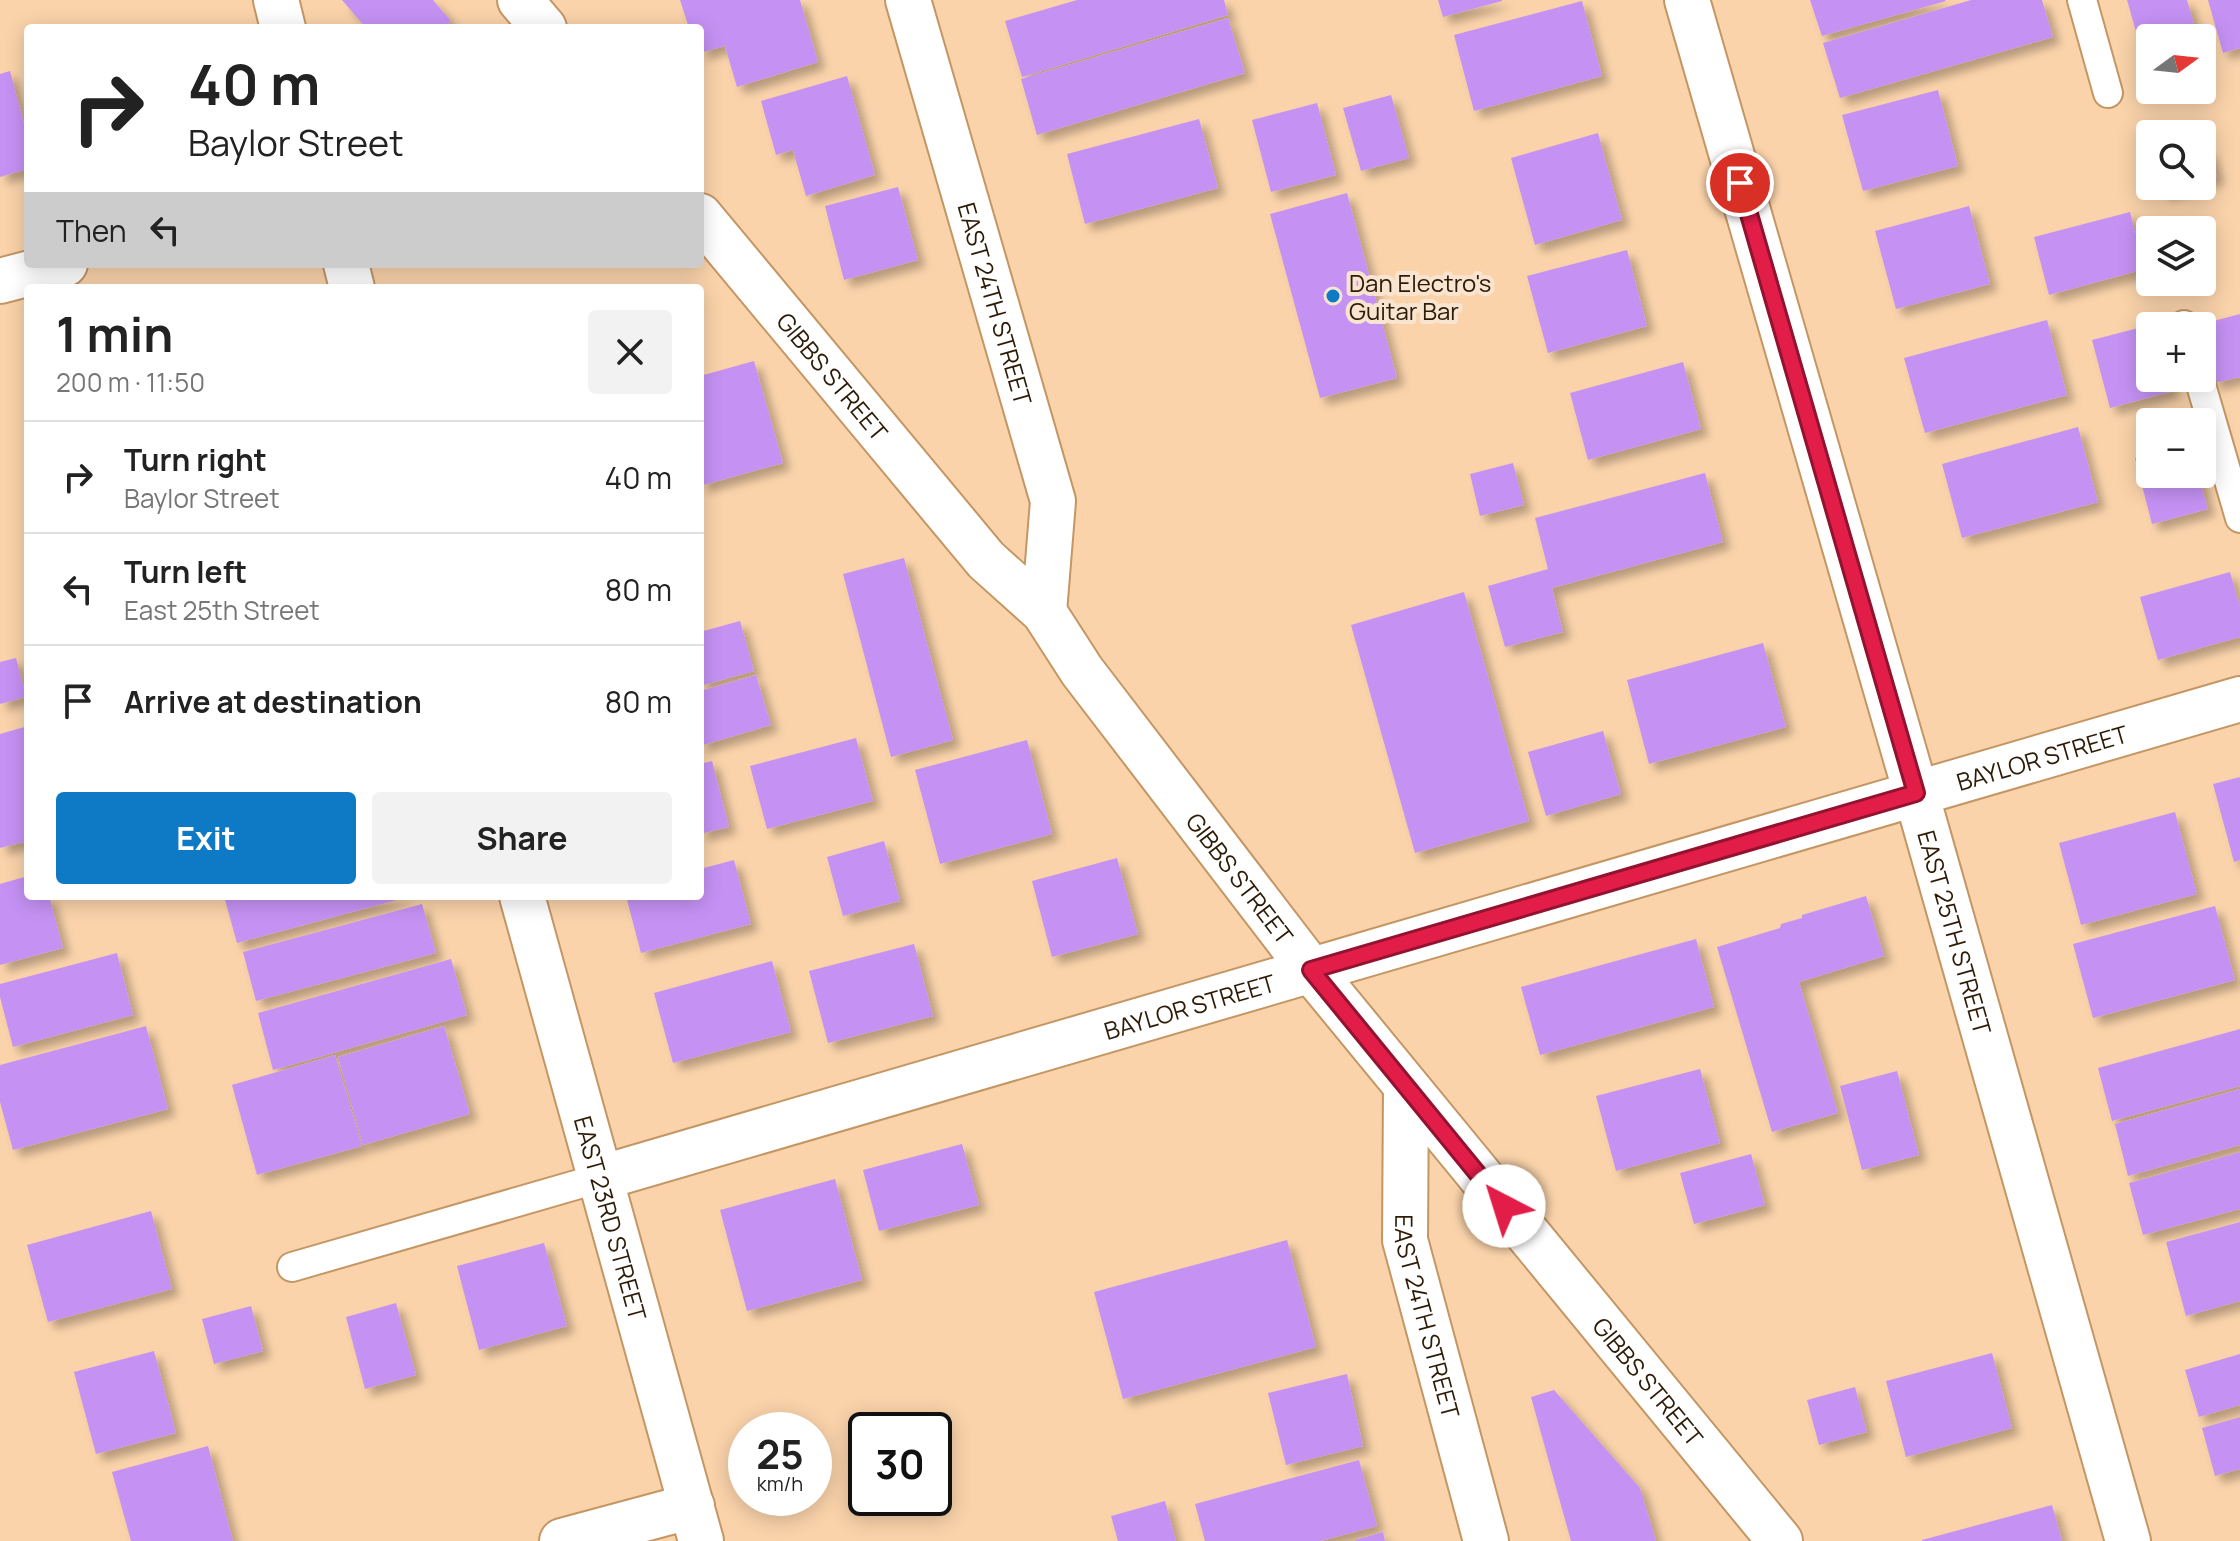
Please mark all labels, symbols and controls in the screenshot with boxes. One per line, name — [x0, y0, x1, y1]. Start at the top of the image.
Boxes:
north arrow — [2136, 24, 2216, 104]
map controls — [2136, 24, 2216, 488]
text: 40 m — [188, 45, 320, 122]
icon: right — [56, 56, 160, 160]
text: Baylor Street — [188, 118, 404, 167]
button: search — [2136, 120, 2216, 200]
pin — [1706, 149, 1774, 217]
icon: arrive — [1718, 161, 1762, 205]
street label: EAST 24TH STREET — [951, 199, 1041, 409]
icon: left — [143, 208, 187, 252]
text: Then — [56, 210, 127, 251]
button: layers — [2136, 216, 2216, 296]
place label: Dan Electro's Guitar Bar — [1349, 266, 1491, 327]
marker: Dan Electro's Guitar Bar — [1324, 287, 1342, 305]
text: 1 min — [56, 301, 173, 366]
street label: GIBBS STREET — [770, 305, 896, 448]
button: close — [588, 310, 672, 394]
button: + — [2136, 312, 2216, 392]
text: 200 m · 11:50 — [56, 364, 205, 400]
button: − — [2136, 408, 2216, 488]
text: Turn right — [124, 439, 267, 480]
icon: right — [56, 455, 100, 499]
text: 40 m — [605, 457, 672, 498]
text: Baylor Street — [124, 480, 280, 516]
text: Turn left — [124, 551, 247, 592]
icon: left — [56, 567, 100, 611]
text: 80 m — [605, 569, 672, 610]
text: East 25th Street — [124, 592, 320, 628]
icon: arrive — [56, 679, 100, 723]
text: Arrive at destination — [124, 681, 422, 722]
text: 80 m — [605, 681, 672, 722]
street label: BAYLOR STREET — [1952, 716, 2132, 798]
button: Exit — [56, 792, 356, 884]
button: Share — [372, 792, 672, 884]
street label: GIBBS STREET — [1179, 805, 1302, 951]
street label: EAST 25TH STREET — [1911, 826, 2000, 1039]
street label: BAYLOR STREET — [1100, 965, 1280, 1046]
street label: EAST 23RD STREET — [567, 1112, 656, 1324]
position arrow — [1462, 1164, 1546, 1248]
street label: EAST 24TH STREET — [1388, 1214, 1469, 1422]
street label: GIBBS STREET — [1586, 1310, 1712, 1453]
speed limit sign: 30 — [848, 1412, 952, 1516]
text: 25 — [756, 1426, 804, 1481]
text: km/h — [757, 1470, 803, 1497]

